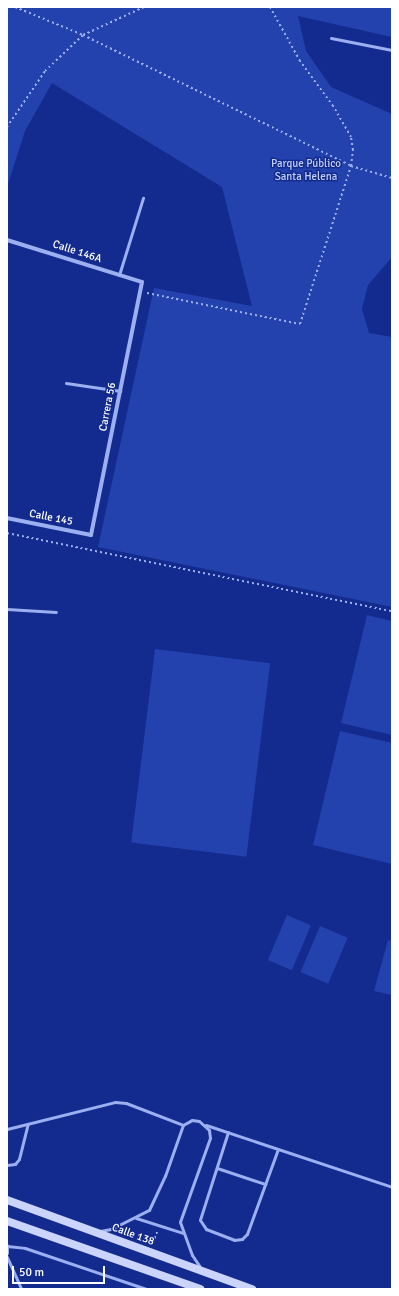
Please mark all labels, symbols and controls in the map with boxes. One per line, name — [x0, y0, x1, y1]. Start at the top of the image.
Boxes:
park label: Parque Público Santa Helena — [271, 158, 341, 184]
street label: Calle 146A — [51, 238, 103, 266]
street label: Carrera 56 — [97, 382, 119, 432]
street label: Calle 145 — [28, 507, 74, 529]
street label: Calle 138 — [110, 1221, 156, 1249]
scale bar — [14, 1258, 107, 1284]
text: 50 m — [19, 1265, 44, 1280]

